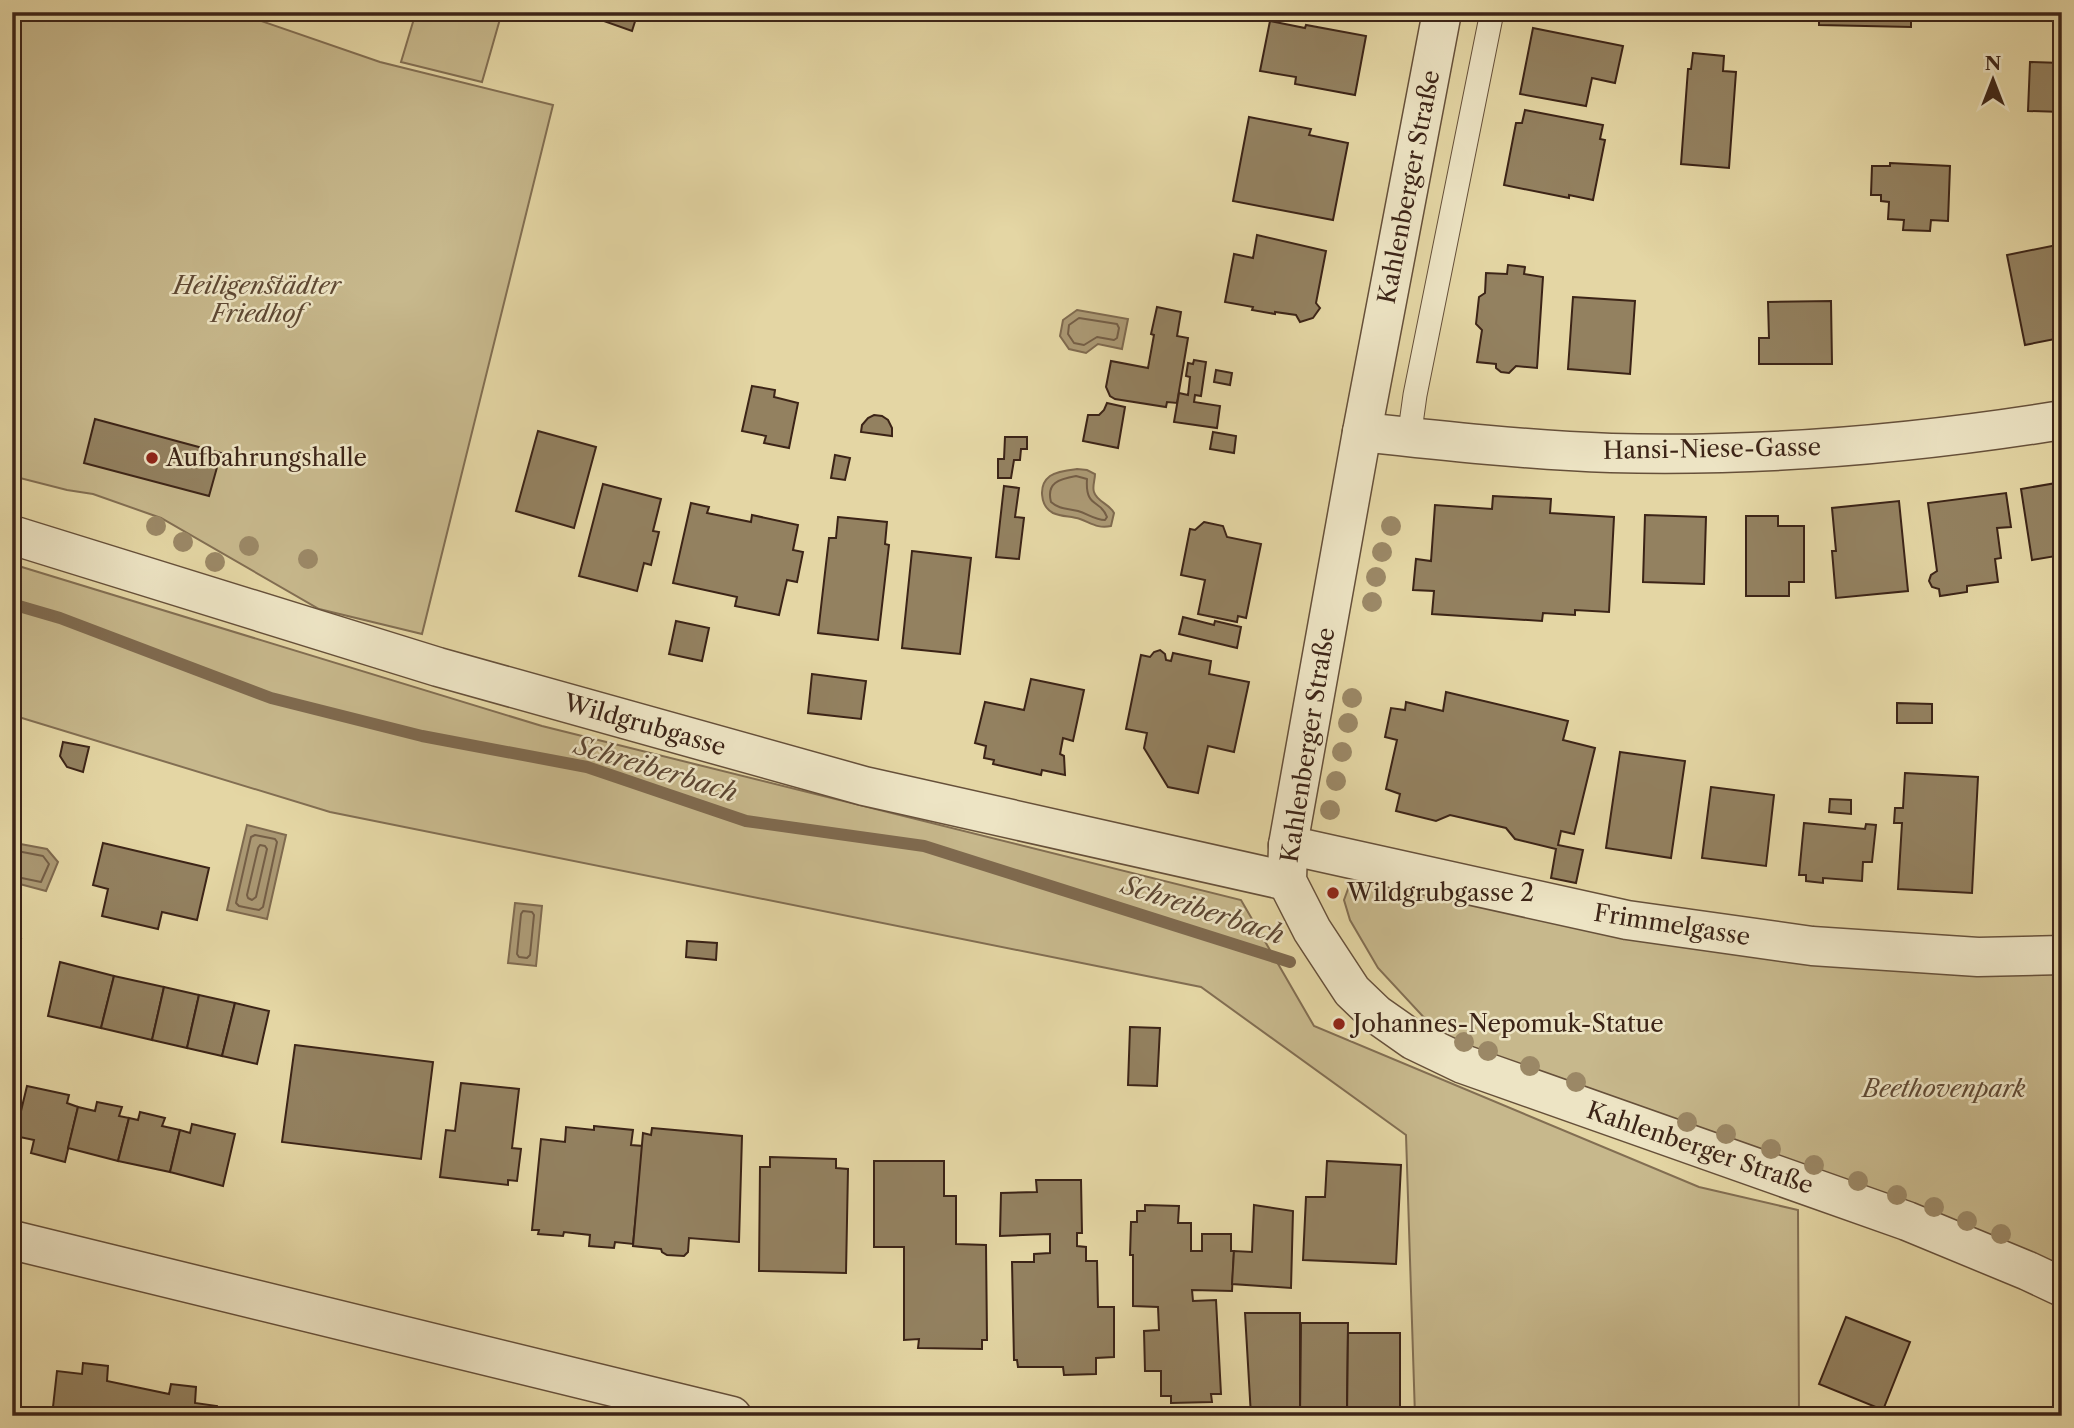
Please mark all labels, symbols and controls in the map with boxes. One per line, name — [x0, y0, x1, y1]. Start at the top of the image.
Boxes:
north arrow — [1958, 46, 2028, 116]
text: N — [1985, 52, 2001, 75]
street label: Kahlenberger Straße — [1372, 68, 1445, 306]
park label: Heiligenstädter Friedhof — [171, 271, 343, 328]
street label: Hansi-Niese-Gasse — [1603, 432, 1821, 465]
place label: Aufbahrungshalle — [165, 443, 367, 472]
marker: Aufbahrungshalle — [144, 450, 160, 466]
street label: Kahlenberger Straße — [1275, 625, 1340, 864]
street label: Wildgrubgasse — [560, 687, 729, 761]
water label: Schreiberbach — [569, 728, 741, 809]
water label: Schreiberbach — [1116, 868, 1288, 951]
place label: Wildgrubgasse 2 — [1346, 878, 1534, 907]
marker: Wildgrubgasse 2 — [1325, 885, 1341, 901]
street label: Frimmelgasse — [1592, 898, 1752, 951]
place label: Johannes-Nepomuk-Statue — [1349, 1009, 1664, 1038]
marker: Johannes-Nepomuk-Statue — [1331, 1016, 1347, 1032]
park label: Beethovenpark — [1860, 1074, 2026, 1103]
street label: Kahlenberger Straße — [1583, 1095, 1817, 1200]

